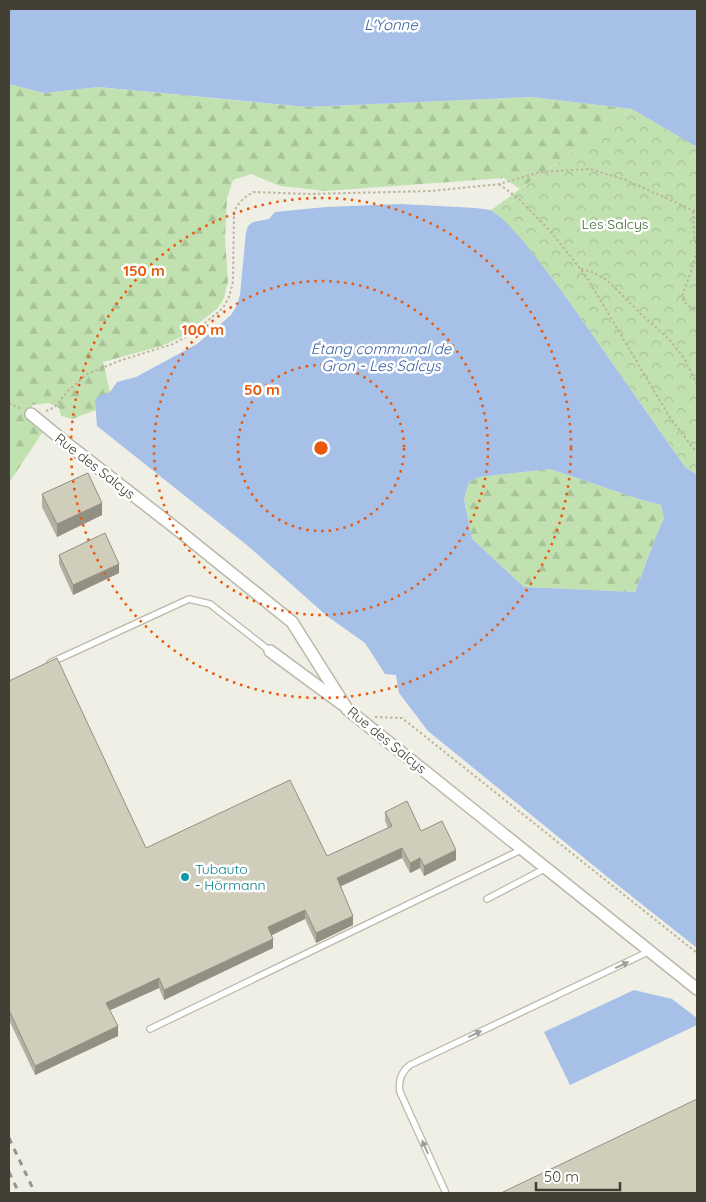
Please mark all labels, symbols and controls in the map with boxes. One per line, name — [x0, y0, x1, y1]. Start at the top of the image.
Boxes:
water label: L'Yonne — [364, 15, 418, 34]
park label: Les Salcys — [582, 215, 648, 233]
text: 150 m — [123, 261, 165, 280]
text: 100 m — [182, 320, 224, 339]
water label: Étang communal de Gron - Les Salcys — [311, 339, 452, 375]
text: 50 m — [244, 380, 280, 399]
street label: Rue des Salcys — [51, 429, 139, 503]
centre of rings — [312, 439, 330, 457]
street label: Rue des Salcys — [344, 703, 430, 777]
place label: Tubauto - Hörmann — [195, 860, 266, 894]
marker: Tubauto - Hörmann — [179, 871, 191, 883]
one-way arrow — [615, 960, 629, 968]
one-way arrow — [468, 1030, 482, 1038]
one-way arrow — [420, 1140, 428, 1154]
scale bar — [536, 1160, 620, 1192]
text: 50 m — [544, 1167, 579, 1186]

